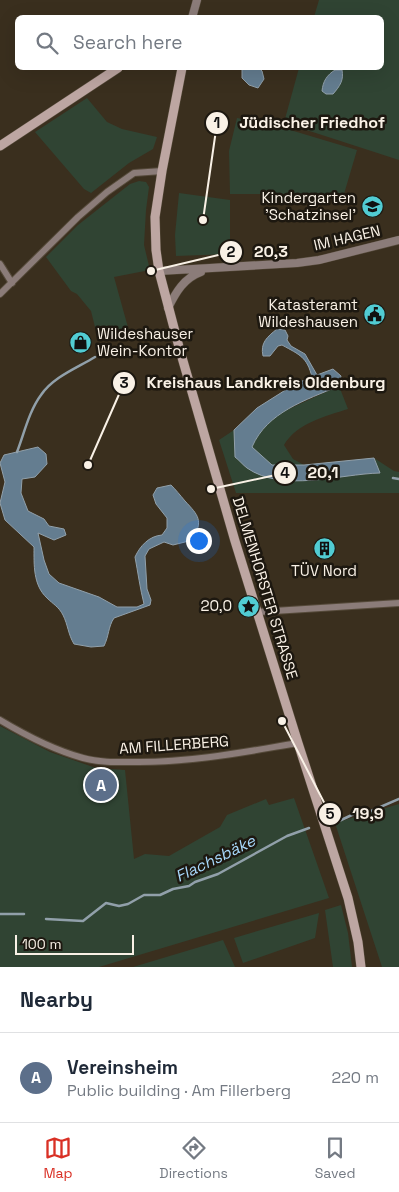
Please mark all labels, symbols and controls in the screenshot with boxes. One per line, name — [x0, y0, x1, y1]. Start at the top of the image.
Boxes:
search box — [15, 15, 384, 70]
icon: search — [33, 29, 61, 57]
text: Search here — [73, 30, 183, 55]
callout: Jüdischer Friedhof — [204, 107, 395, 138]
text: Jüdischer Friedhof — [239, 112, 385, 133]
text: 1 — [214, 113, 220, 132]
place label: Kindergarten 'Schatzinsel' — [261, 188, 356, 224]
school or university icon: Kindergarten 'Schatzinsel' — [360, 195, 384, 219]
street label: IM HAGEN — [312, 221, 382, 254]
callout: 20,3 — [219, 236, 298, 267]
text: 20,3 — [254, 241, 288, 262]
text: 2 — [227, 242, 236, 261]
place label: Katasteramt Wildeshausen — [258, 295, 358, 331]
public building icon: Katasteramt Wildeshausen — [362, 302, 386, 326]
place label: Wildeshauser Wein-Kontor — [97, 324, 194, 360]
shop icon: Wildeshauser Wein-Kontor — [69, 331, 93, 355]
callout: Kreishaus Landkreis Oldenburg — [111, 367, 395, 398]
text: Kreishaus Landkreis Oldenburg — [147, 372, 385, 393]
text: 3 — [119, 373, 129, 392]
callout: 20,1 — [272, 457, 348, 488]
text: 20,1 — [308, 462, 338, 483]
text: 4 — [280, 463, 290, 482]
street label: DELMENHORSTER STRASSE — [229, 494, 302, 681]
your location — [186, 528, 212, 554]
building icon: TÜV Nord — [312, 536, 336, 560]
place label: TÜV Nord — [291, 561, 357, 580]
place icon: 20,0 — [236, 594, 260, 618]
place label: 20,0 — [200, 596, 232, 615]
street label: AM FILLERBERG — [118, 731, 230, 758]
pin: A — [85, 766, 117, 804]
callout: 19,9 — [317, 798, 394, 829]
text: 19,9 — [352, 803, 384, 824]
text: 5 — [325, 804, 335, 823]
water label: Flachsbäke — [172, 830, 259, 887]
scale bar — [15, 932, 134, 955]
text: 100 m — [22, 935, 61, 953]
text: Nearby — [20, 986, 93, 1013]
text: Vereinsheim — [67, 1055, 178, 1080]
text: A — [31, 1067, 41, 1088]
text: 220 m — [332, 1067, 379, 1088]
text: Public building · Am Fillerberg — [67, 1080, 291, 1101]
tab: Map — [43, 1134, 73, 1182]
tab: Directions — [159, 1134, 228, 1182]
tab: Saved — [315, 1134, 356, 1182]

